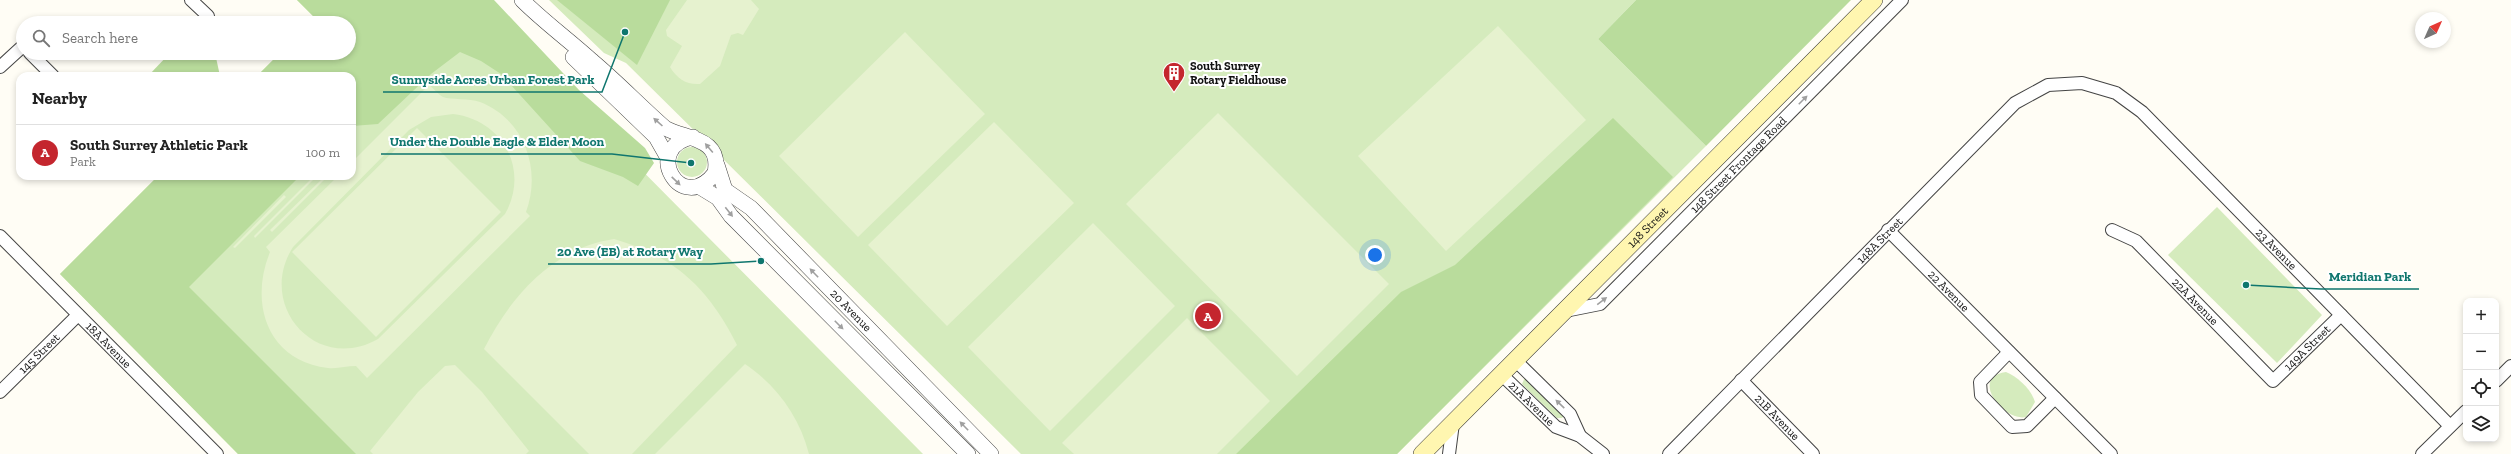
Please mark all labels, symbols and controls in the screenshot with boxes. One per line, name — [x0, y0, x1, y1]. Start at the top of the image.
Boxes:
north arrow — [2415, 12, 2451, 48]
search box — [16, 16, 356, 60]
icon: search — [30, 27, 52, 49]
text: Search here — [62, 29, 138, 47]
place label: South Surrey Rotary Fieldhouse — [1190, 59, 1287, 87]
building icon: South Surrey Rotary Fieldhouse — [1161, 60, 1187, 93]
callout: Sunnyside Acres Urban Forest Park — [383, 67, 602, 92]
text: Sunnyside Acres Urban Forest Park — [392, 72, 594, 87]
text: Nearby — [32, 88, 87, 108]
one-way arrow — [1798, 95, 1808, 105]
street label: 148 Street Frontage Road — [1687, 113, 1790, 216]
one-way arrow — [653, 117, 663, 126]
callout: Under the Double Eagle & Elder Moon — [381, 129, 612, 154]
text: Under the Double Eagle & Elder Moon — [390, 134, 604, 149]
text: South Surrey Athletic Park — [70, 136, 248, 154]
one-way arrow — [704, 142, 713, 153]
text: A — [41, 145, 49, 160]
text: 100 m — [306, 145, 340, 160]
text: Park — [70, 154, 96, 169]
one-way arrow — [671, 176, 681, 185]
street label: 148 Street — [1624, 203, 1671, 251]
one-way arrow — [724, 206, 733, 217]
street label: 148A Street — [1854, 214, 1906, 266]
street label: 23 Avenue — [2253, 225, 2300, 273]
callout: 20 Ave (EB) at Rotary Way — [548, 239, 711, 264]
text: 20 Ave (EB) at Rotary Way — [557, 244, 703, 259]
your location — [1365, 245, 1385, 265]
callout: Meridian Park — [2321, 264, 2419, 289]
street label: 22 Avenue — [1925, 267, 1973, 315]
one-way arrow — [809, 268, 819, 278]
text: Meridian Park — [2329, 269, 2411, 284]
street label: 22A Avenue — [2169, 275, 2221, 328]
street label: 20 Avenue — [827, 286, 875, 335]
one-way arrow — [1597, 297, 1607, 305]
map controls — [2463, 298, 2499, 442]
button: + — [2463, 298, 2499, 334]
pin: A — [1195, 301, 1221, 331]
street label: 18A Avenue — [83, 319, 135, 371]
one-way arrow — [834, 320, 844, 329]
street label: 149A Street — [2281, 322, 2334, 373]
street label: 145 Street — [16, 330, 63, 376]
button: − — [2463, 334, 2499, 370]
button: locate — [2463, 370, 2499, 406]
street label: 21A Avenue — [1506, 378, 1558, 429]
street label: 21B Avenue — [1752, 391, 1803, 443]
one-way arrow — [1555, 399, 1565, 409]
button: layers — [2463, 406, 2499, 442]
one-way arrow — [959, 421, 969, 431]

